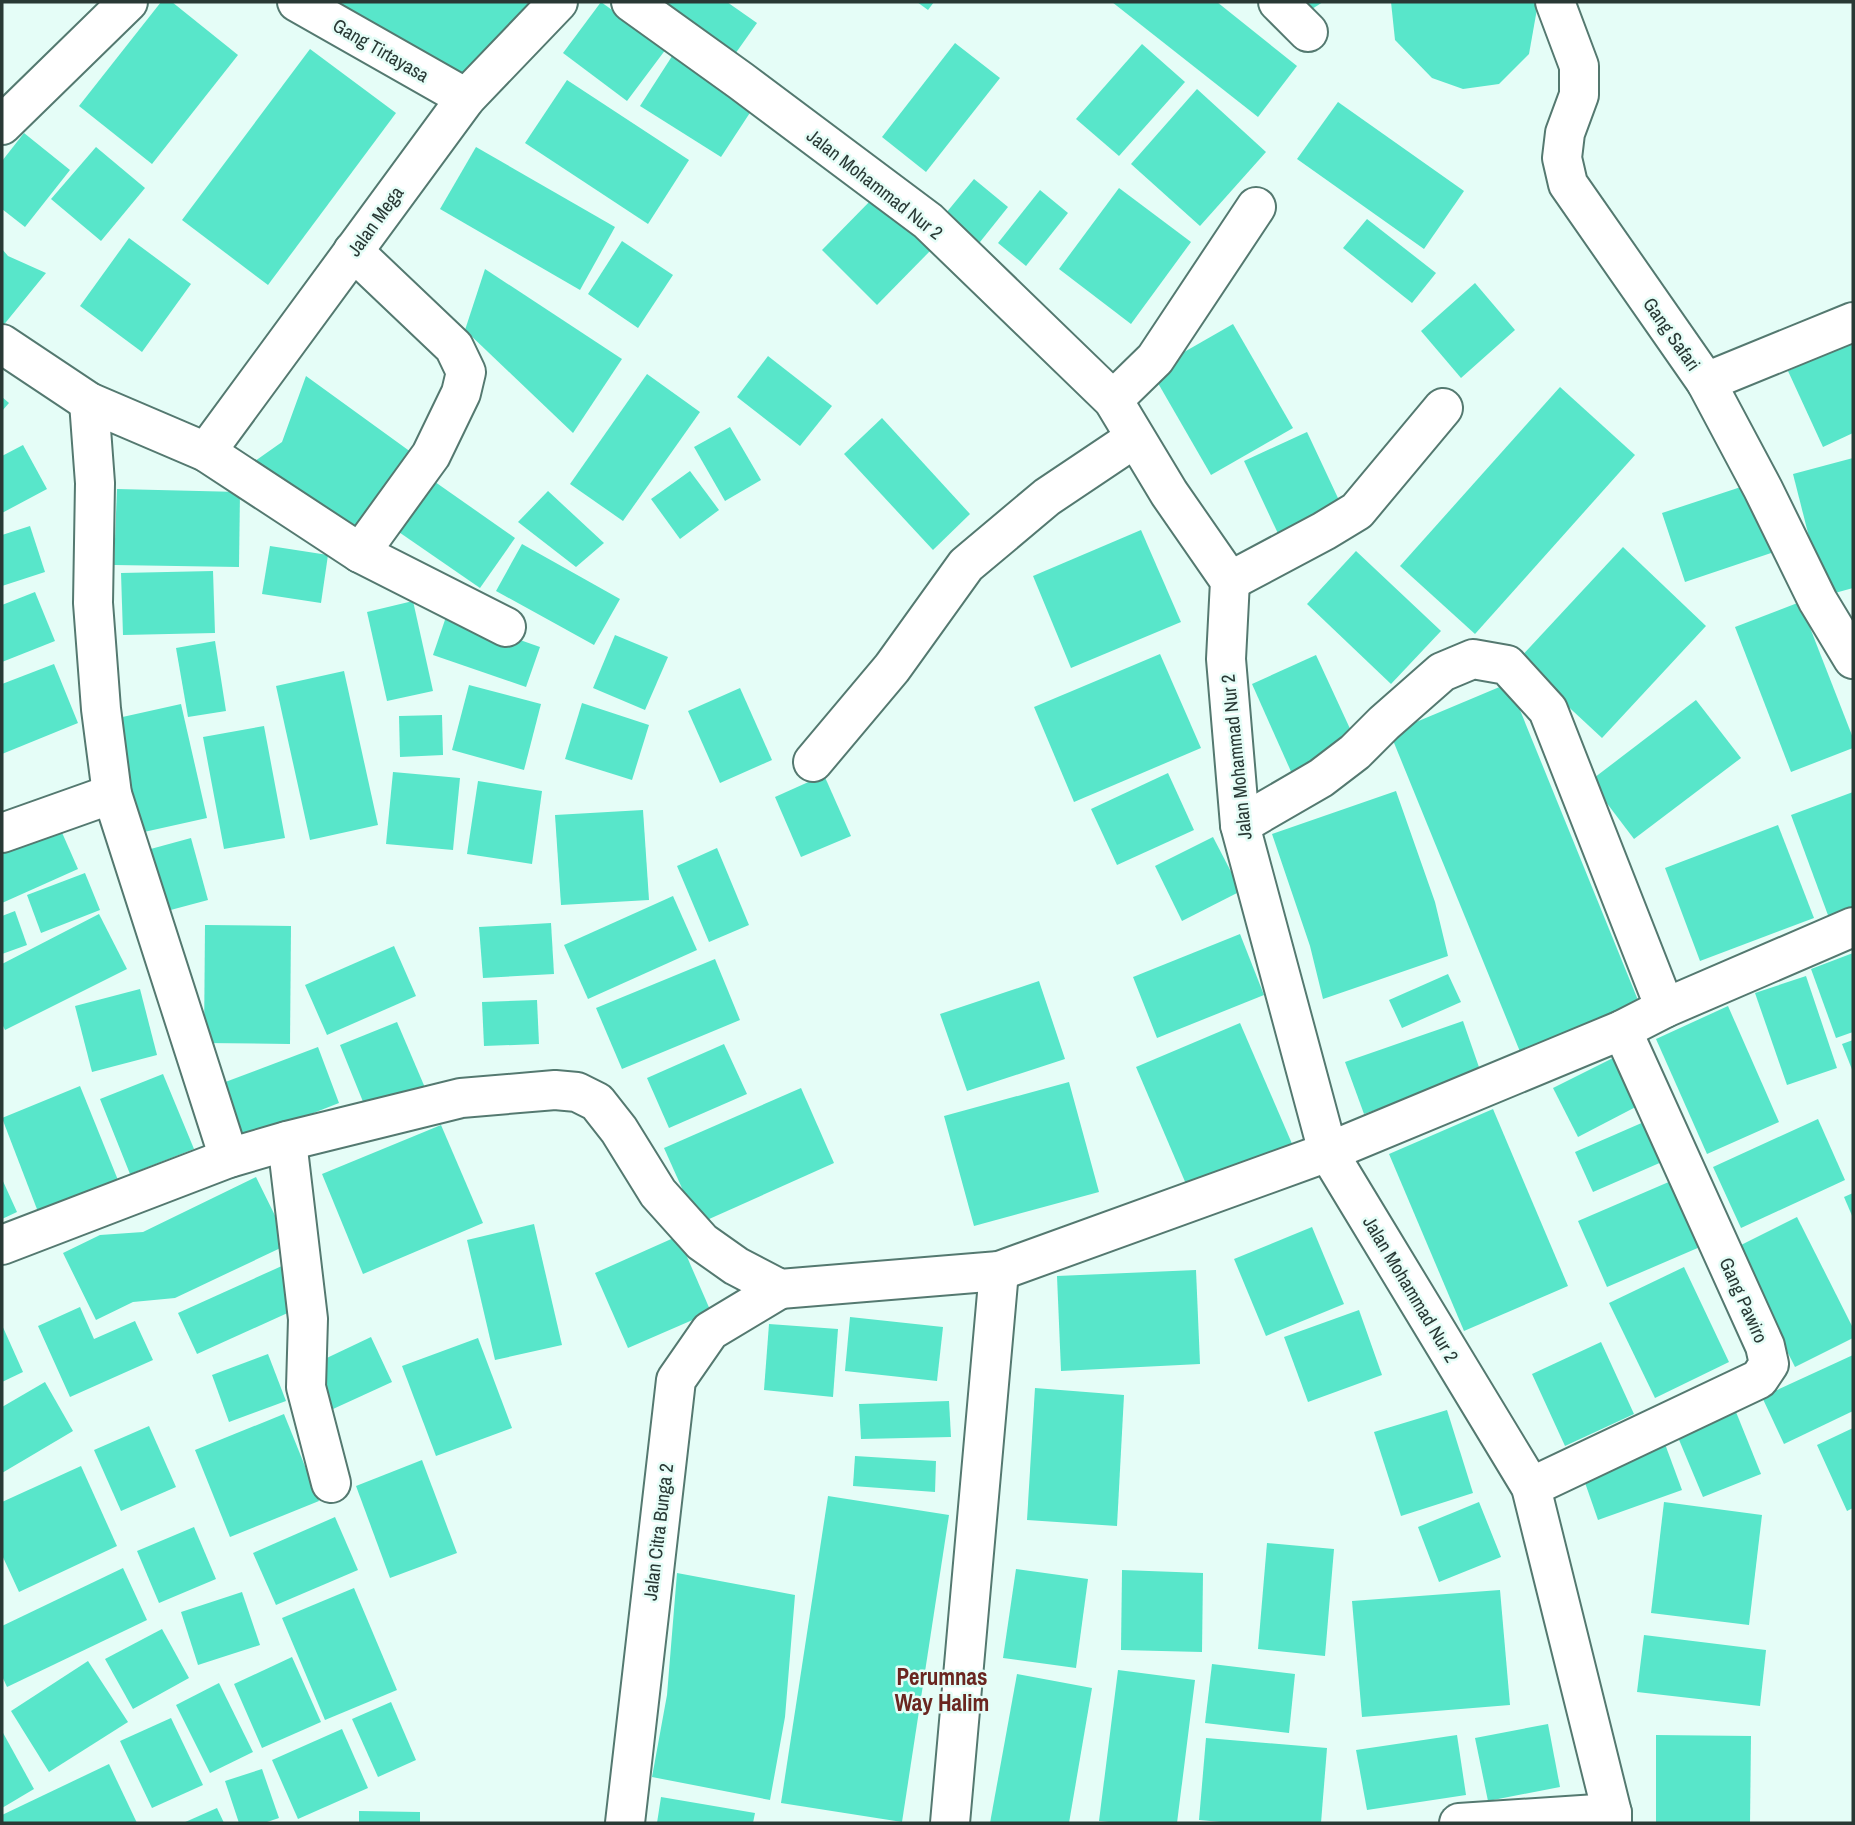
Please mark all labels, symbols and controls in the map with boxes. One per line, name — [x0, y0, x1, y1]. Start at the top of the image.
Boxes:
street label: Gang Tirtayasa — [328, 12, 434, 88]
street label: Jalan Mohammad Nur 2 — [801, 123, 949, 245]
street label: Jalan Mega — [341, 181, 409, 261]
street label: Gang Safari — [1637, 292, 1707, 376]
street label: Jalan Mohammad Nur 2 — [1214, 673, 1258, 841]
street label: Jalan Mohammad Nur 2 — [1357, 1211, 1465, 1367]
street label: Gang Pawiro — [1714, 1253, 1774, 1347]
street label: Jalan Citra Bunga 2 — [637, 1462, 679, 1602]
district label: Perumnas Way Halim — [895, 1661, 989, 1718]

